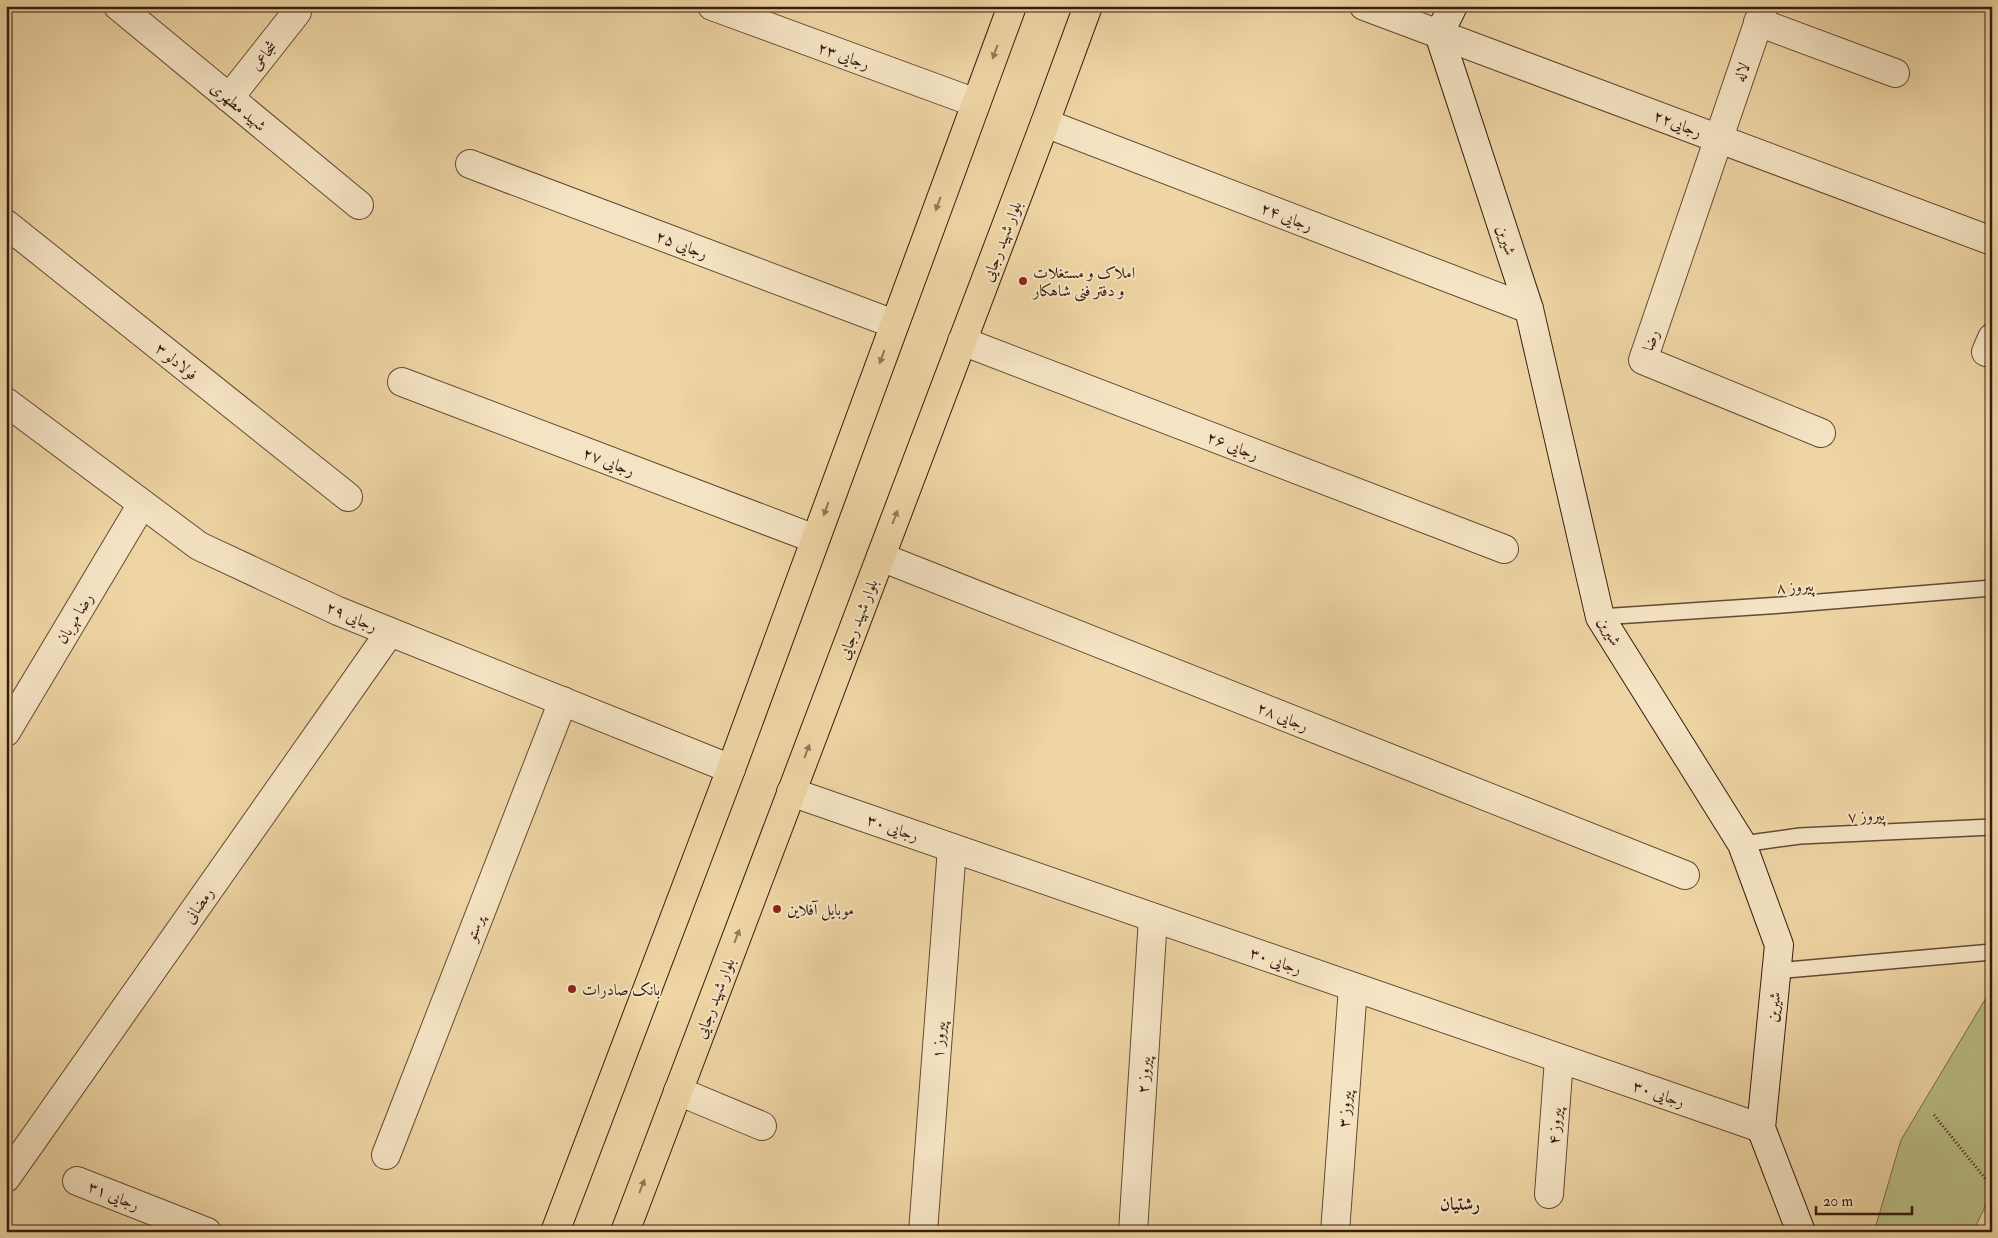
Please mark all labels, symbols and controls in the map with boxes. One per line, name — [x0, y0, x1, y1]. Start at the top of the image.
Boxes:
street label: شجاعی — [246, 37, 282, 74]
street label: رجایی ۲۳ — [815, 37, 872, 75]
one-way arrow — [991, 45, 999, 60]
street label: لاله — [1729, 60, 1755, 85]
street label: شهید مطهری — [206, 78, 270, 136]
street label: ۲۲رجایی — [1651, 106, 1705, 142]
one-way arrow — [934, 197, 941, 212]
street label: بلوار شهید رجایی — [977, 198, 1026, 284]
street label: رجایی ۲۴ — [1258, 198, 1315, 236]
street label: شیرین — [1492, 223, 1520, 258]
street label: رجایی ۲۵ — [653, 226, 710, 264]
place label: املاک و مستغلات و دفتر فنی شاهکار — [1031, 263, 1135, 302]
marker: املاک و مستغلات و دفتر فنی شاهکار — [1017, 275, 1029, 287]
street label: رضا — [1638, 327, 1664, 354]
street label: فولادلو ۳ — [151, 339, 202, 385]
one-way arrow — [878, 350, 886, 365]
street label: رجایی ۲۶ — [1204, 427, 1261, 465]
street label: رجایی ۲۷ — [580, 443, 637, 481]
one-way arrow — [822, 502, 829, 517]
one-way arrow — [892, 510, 899, 525]
street label: بلوار شهید رجایی — [833, 576, 882, 662]
street label: پیروز ۸ — [1776, 576, 1815, 599]
street label: رضا مهربان — [52, 589, 98, 648]
street label: رجایی ۲۹ — [323, 597, 380, 637]
street label: شیرین — [1593, 613, 1625, 650]
street label: رجایی ۲۸ — [1254, 698, 1311, 736]
one-way arrow — [803, 743, 811, 758]
street label: پیروز ۷ — [1847, 805, 1886, 828]
street label: رجایی ۳۰ — [864, 810, 921, 846]
street label: رمضانی — [179, 884, 218, 928]
place label: موبایل آفلاین — [787, 900, 854, 921]
marker: موبایل آفلاین — [771, 903, 783, 915]
street label: پرستو — [460, 911, 490, 946]
one-way arrow — [733, 928, 741, 943]
street label: رجایی ۳۰ — [1247, 943, 1304, 979]
street label: بلوار شهید رجایی — [690, 955, 739, 1041]
place label: بانک صادرات — [582, 980, 660, 1000]
marker: بانک صادرات — [566, 983, 578, 995]
street label: شیرین — [1762, 991, 1786, 1023]
street label: پیروز ۱ — [928, 1020, 951, 1059]
street label: پیروز ۲ — [1133, 1055, 1156, 1094]
street label: رجایی ۳۰ — [1630, 1076, 1687, 1112]
street label: پیروز ۳ — [1334, 1089, 1357, 1128]
street label: پیروز ۴ — [1544, 1106, 1567, 1145]
street label: رجایی ۳۱ — [85, 1177, 142, 1215]
one-way arrow — [638, 1178, 646, 1193]
scale bar — [1816, 1183, 1912, 1215]
text: 20 m — [1823, 1192, 1853, 1211]
district label: رشتیان — [1440, 1193, 1480, 1216]

